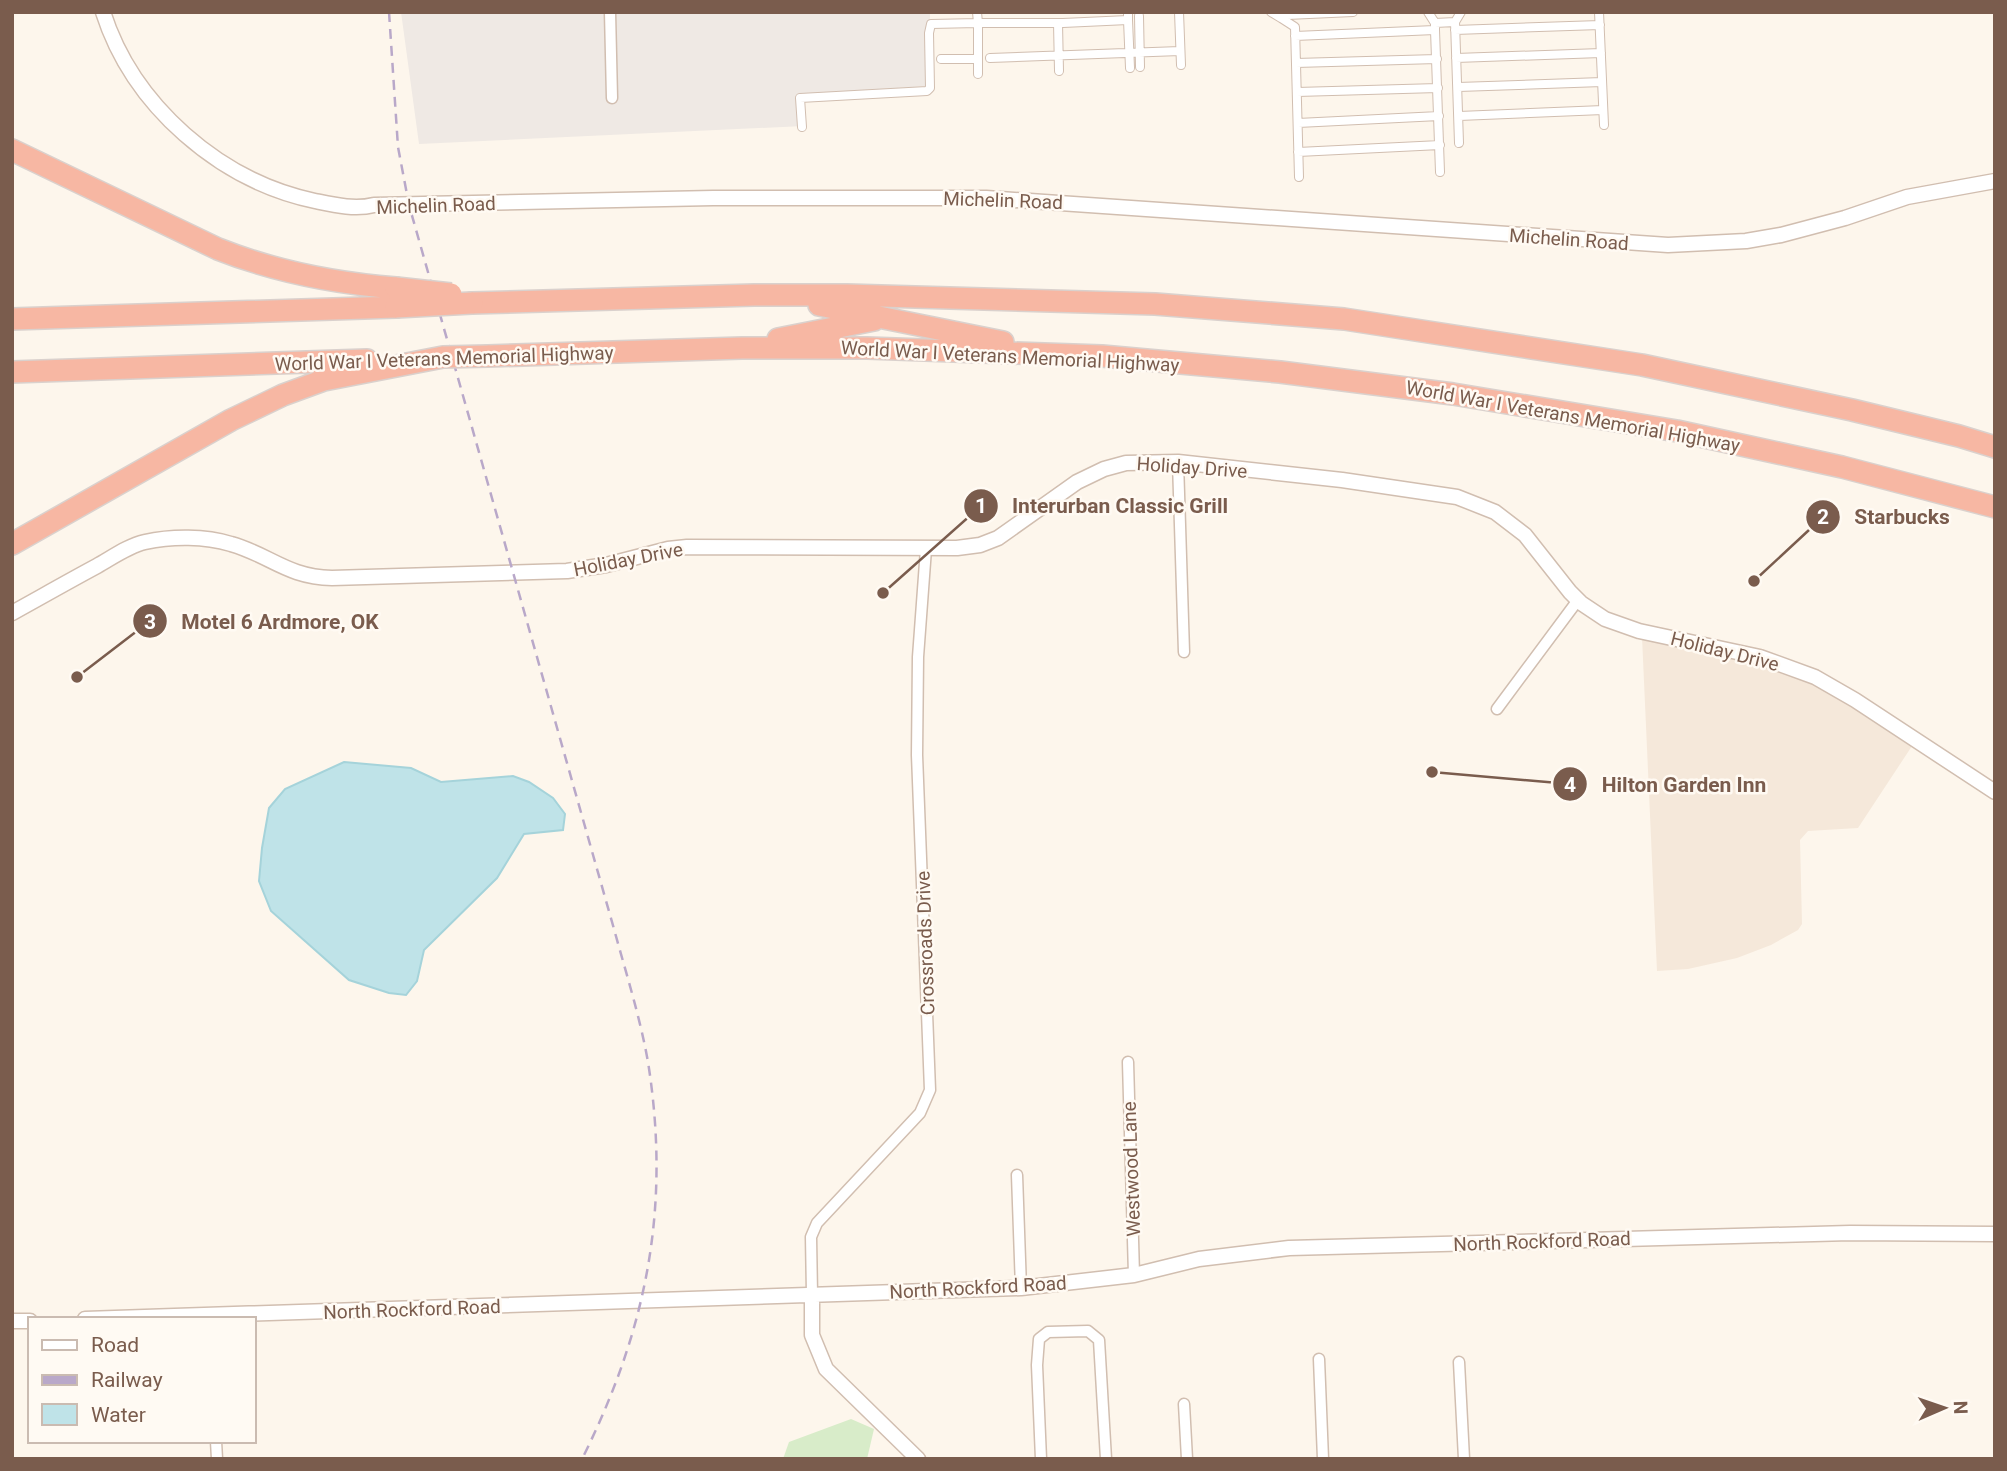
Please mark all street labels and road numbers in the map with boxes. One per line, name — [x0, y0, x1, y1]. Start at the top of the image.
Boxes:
street label: Michelin Road — [943, 187, 1063, 214]
street label: Michelin Road — [376, 192, 496, 219]
street label: Michelin Road — [1508, 224, 1629, 255]
street label: World War I Veterans Memorial Highway — [840, 336, 1180, 377]
street label: World War I Veterans Memorial Highway — [274, 341, 614, 376]
street label: World War I Veterans Memorial Highway — [1404, 376, 1742, 457]
street label: Holiday Drive — [1136, 452, 1248, 483]
street label: Holiday Drive — [571, 538, 685, 581]
street label: Holiday Drive — [1668, 627, 1781, 676]
street label: Crossroads Drive — [911, 870, 940, 1016]
street label: Westwood Lane — [1118, 1101, 1145, 1237]
street label: North Rockford Road — [1453, 1227, 1631, 1256]
street label: North Rockford Road — [889, 1271, 1067, 1304]
street label: North Rockford Road — [323, 1295, 501, 1324]

